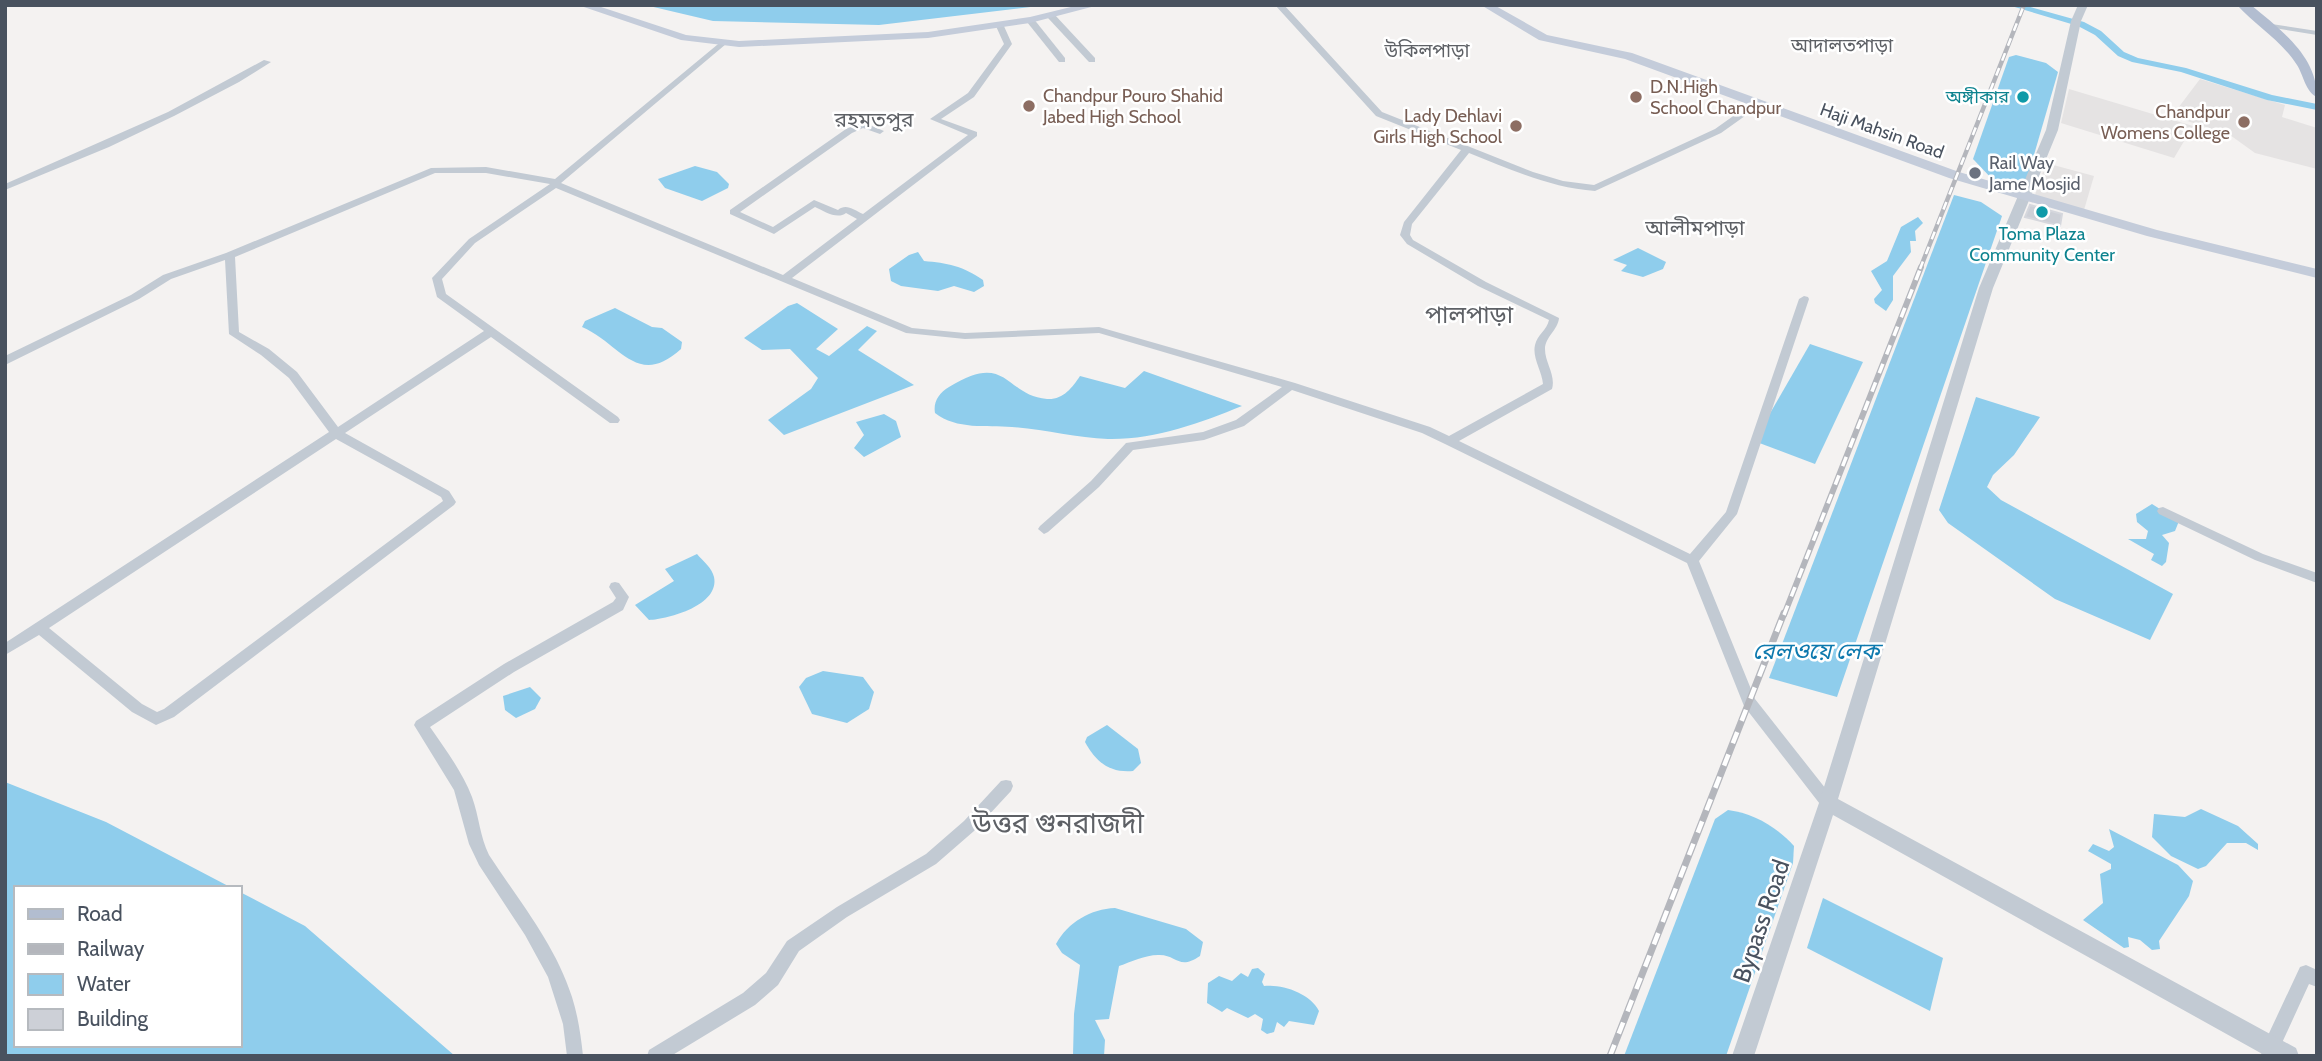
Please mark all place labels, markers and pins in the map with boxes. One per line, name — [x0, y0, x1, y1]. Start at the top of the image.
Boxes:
place label: D.N.High School Chandpur — [1650, 76, 1782, 119]
place label: Chandpur Pouro Shahid Jabed High School — [1042, 85, 1223, 128]
place label: অঙ্গীকার — [1945, 86, 2009, 108]
marker: D.N.High School Chandpur — [1628, 89, 1644, 105]
marker: অঙ্গীকার — [2015, 89, 2031, 105]
marker: Chandpur Pouro Shahid Jabed High School — [1021, 98, 1037, 114]
place label: Chandpur Womens College — [2101, 101, 2230, 144]
place label: Lady Dehlavi Girls High School — [1373, 105, 1503, 148]
marker: Chandpur Womens College — [2236, 114, 2252, 130]
marker: Lady Dehlavi Girls High School — [1508, 118, 1524, 134]
place label: Rail Way Jame Mosjid — [1988, 152, 2080, 195]
marker: Rail Way Jame Mosjid — [1967, 165, 1983, 181]
marker: Toma Plaza Community Center — [2034, 204, 2050, 220]
place label: Toma Plaza Community Center — [1969, 223, 2115, 266]

